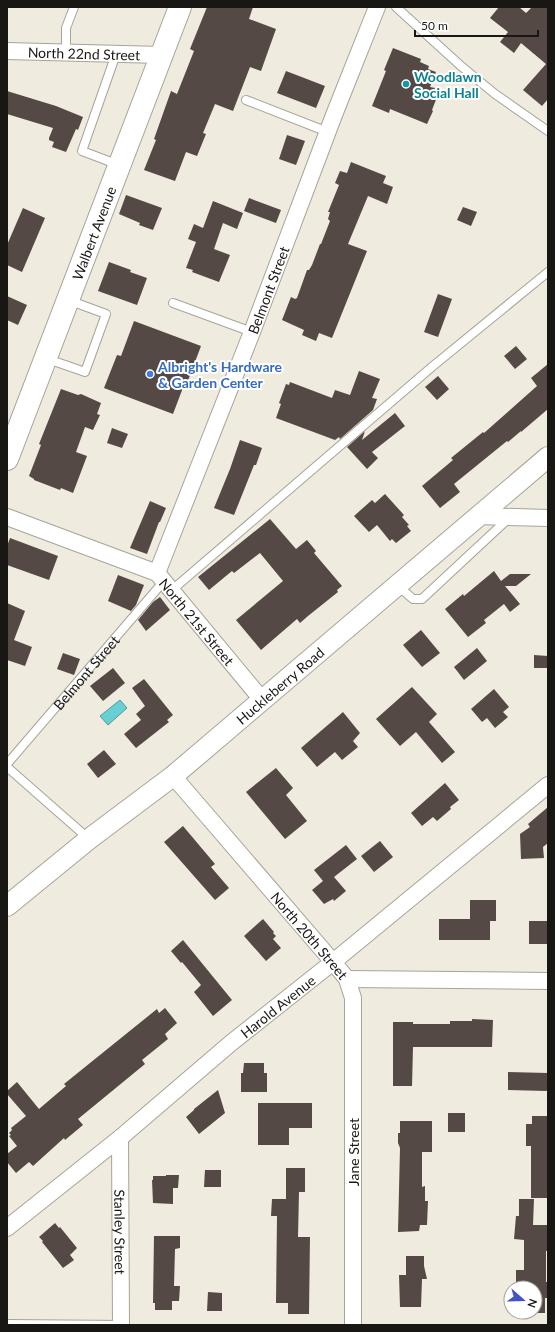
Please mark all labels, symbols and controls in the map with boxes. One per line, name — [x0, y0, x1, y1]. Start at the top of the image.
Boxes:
scale bar — [415, 12, 538, 38]
text: 50 m — [421, 18, 448, 33]
street label: North 22nd Street — [28, 43, 140, 63]
place label: Woodlawn Social Hall — [414, 68, 482, 101]
marker: Woodlawn Social Hall — [401, 79, 411, 89]
street label: Walbert Avenue — [68, 184, 119, 282]
street label: Belmont Street — [244, 244, 292, 336]
place label: Albright's Hardware & Garden Center — [157, 358, 283, 391]
marker: Albright's Hardware & Garden Center — [145, 369, 155, 379]
street label: North 21st Street — [156, 574, 238, 668]
street label: Belmont Street — [49, 632, 122, 713]
street label: Huckleberry Road — [232, 643, 327, 727]
street label: North 20th Street — [268, 888, 352, 982]
street label: Harold Avenue — [237, 971, 318, 1041]
street label: Jane Street — [345, 1118, 362, 1186]
street label: Stanley Street — [112, 1189, 129, 1275]
north arrow — [503, 1280, 543, 1320]
text: N — [525, 1297, 540, 1310]

